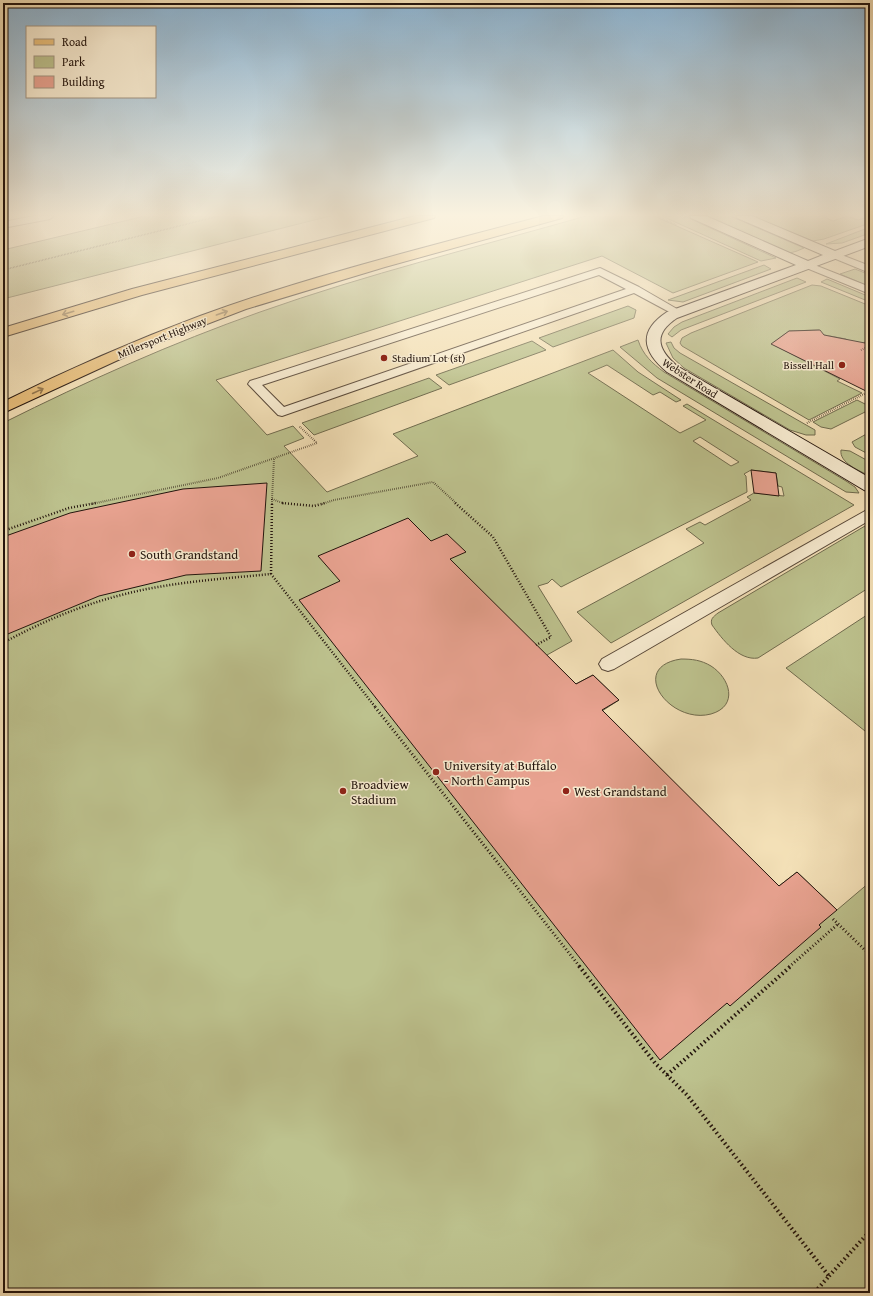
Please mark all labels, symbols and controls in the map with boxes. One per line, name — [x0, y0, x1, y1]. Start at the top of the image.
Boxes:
legend — [26, 26, 156, 98]
text: Road — [62, 33, 88, 50]
text: Park — [62, 53, 86, 70]
text: Building — [62, 73, 105, 90]
one-way arrow — [216, 309, 228, 317]
one-way arrow — [62, 310, 75, 317]
street label: Millersport Highway — [115, 312, 210, 362]
place label: Stadium Lot (st) — [392, 350, 465, 366]
marker: Stadium Lot (st) — [379, 353, 389, 363]
street label: Webster Road — [659, 354, 721, 402]
place label: Bissell Hall — [784, 357, 834, 373]
marker: Bissell Hall — [837, 360, 847, 370]
one-way arrow — [32, 386, 44, 394]
place label: South Grandstand — [140, 545, 238, 564]
marker: South Grandstand — [127, 549, 137, 559]
place label: University at Buffalo - North Campus — [444, 756, 557, 790]
marker: University at Buffalo - North Campus — [431, 767, 441, 777]
place label: Broadview Stadium — [351, 775, 409, 809]
place label: West Grandstand — [574, 782, 667, 801]
marker: Broadview Stadium — [338, 786, 348, 796]
marker: West Grandstand — [561, 786, 571, 796]

